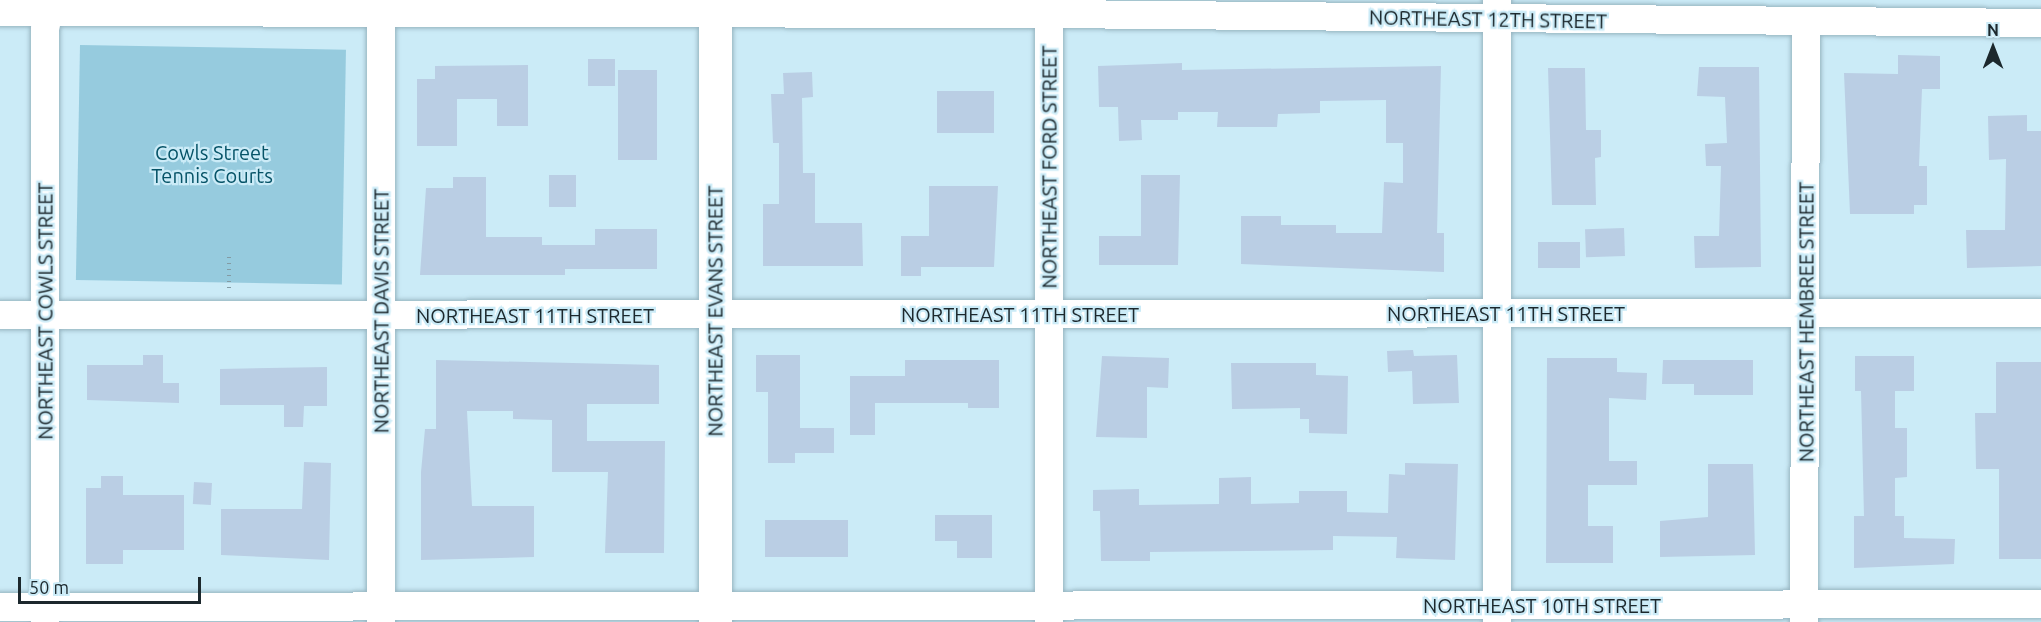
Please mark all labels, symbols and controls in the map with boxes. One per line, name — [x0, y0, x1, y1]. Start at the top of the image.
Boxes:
street label: NORTHEAST 12TH STREET — [1369, 5, 1607, 33]
north arrow — [1963, 18, 2023, 78]
text: N — [1987, 21, 1999, 39]
street label: NORTHEAST FORD STREET — [1037, 45, 1061, 289]
park label: Cowls Street Tennis Courts — [151, 140, 273, 187]
street label: NORTHEAST COWLS STREET — [33, 182, 57, 440]
street label: NORTHEAST HEMBREE STREET — [1794, 182, 1818, 462]
street label: NORTHEAST EVANS STREET — [703, 185, 727, 437]
street label: NORTHEAST DAVIS STREET — [369, 189, 393, 433]
street label: NORTHEAST 11TH STREET — [1387, 301, 1625, 325]
street label: NORTHEAST 11TH STREET — [901, 302, 1139, 326]
street label: NORTHEAST 11TH STREET — [416, 303, 654, 327]
scale bar — [21, 565, 204, 603]
text: 50 m — [29, 577, 69, 597]
street label: NORTHEAST 10TH STREET — [1423, 593, 1661, 617]

